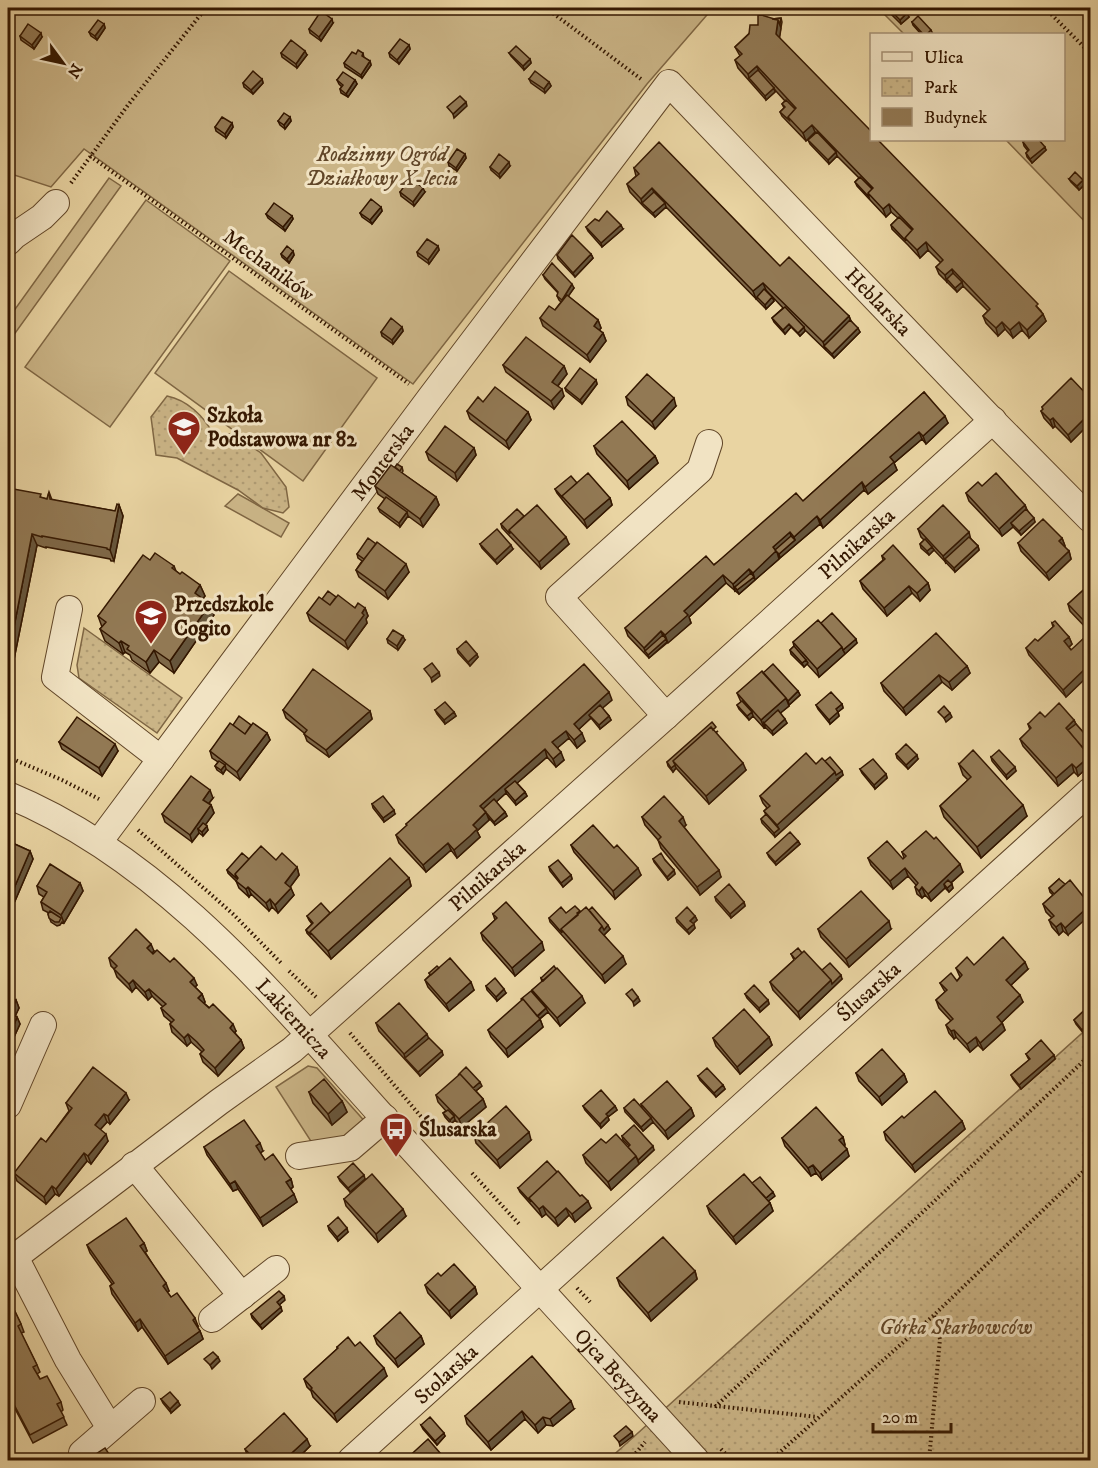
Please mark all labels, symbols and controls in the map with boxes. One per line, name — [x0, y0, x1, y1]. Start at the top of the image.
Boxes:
north arrow — [33, 33, 93, 93]
legend — [870, 33, 1065, 141]
text: Ulica — [924, 47, 964, 69]
text: N — [63, 60, 87, 82]
text: Park — [924, 77, 958, 99]
text: Budynek — [924, 107, 987, 129]
park label: Rodzinny Ogród Działkowy X-lecia — [306, 142, 458, 192]
street label: Mechaników — [218, 224, 320, 308]
street label: Heblarska — [839, 263, 917, 342]
place label: Szkoła Podstawowa nr 82 — [207, 403, 357, 453]
school or university icon: Szkoła Podstawowa nr 82 — [166, 409, 202, 456]
street label: Monterska — [346, 419, 420, 506]
street label: Pilnikarska — [814, 503, 901, 585]
place label: Przedszkole Cogito — [174, 592, 274, 642]
school or university icon: Przedszkole Cogito — [133, 598, 169, 645]
street label: Pilnikarska — [444, 836, 532, 918]
street label: Ślusarska — [830, 957, 907, 1028]
street label: Lakiernicza — [250, 973, 337, 1065]
bus stop icon: Ślusarska — [378, 1111, 414, 1158]
place label: Ślusarska — [419, 1115, 498, 1143]
park label: Górka Skarbowców — [879, 1315, 1033, 1341]
street label: Ojca Beyzyma — [568, 1323, 667, 1428]
street label: Stolarska — [409, 1339, 484, 1410]
scale bar — [873, 1396, 951, 1434]
text: 20 m — [882, 1407, 918, 1429]

